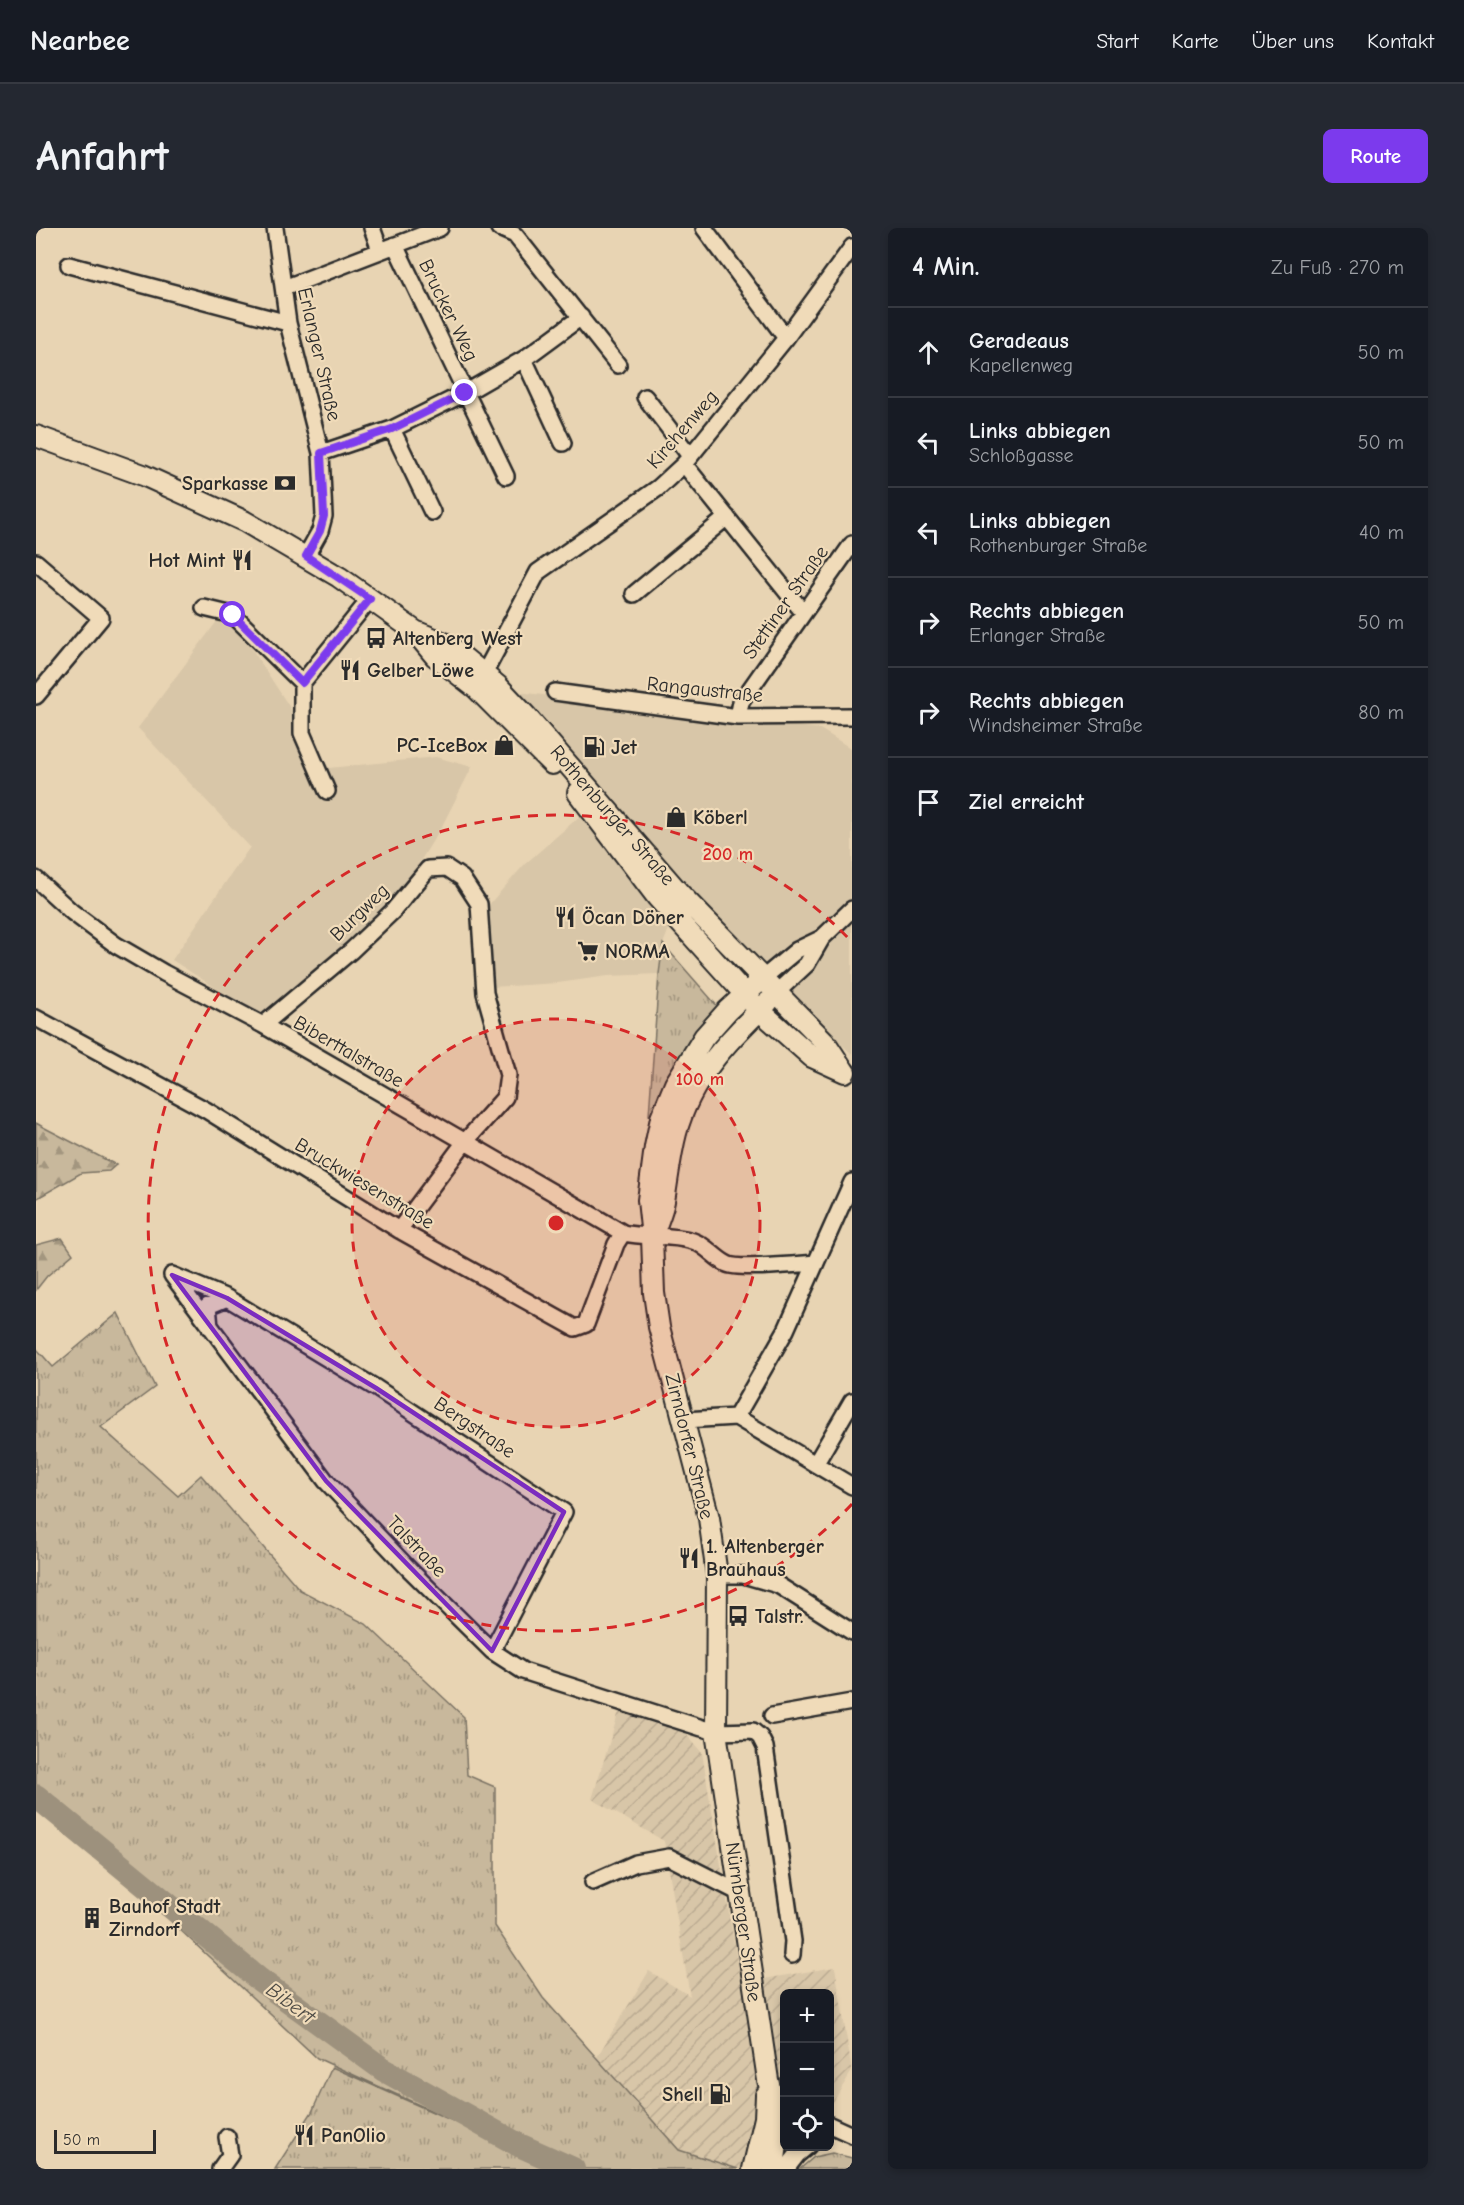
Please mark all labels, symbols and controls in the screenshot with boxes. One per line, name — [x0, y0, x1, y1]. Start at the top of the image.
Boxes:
text: Nearbee — [30, 25, 130, 57]
text: Start — [1096, 29, 1139, 53]
text: Karte — [1172, 29, 1218, 53]
text: Über uns — [1251, 29, 1334, 53]
text: Kontakt — [1367, 29, 1434, 53]
button: Route — [1323, 129, 1428, 183]
text: Anfahrt — [36, 132, 169, 181]
text: 4 Min. — [912, 252, 980, 282]
street label: Brucker Weg — [414, 255, 483, 365]
text: Zu Fuß · 270 m — [1271, 256, 1404, 279]
street label: Erlanger Straße — [293, 285, 346, 423]
text: Geradeaus — [969, 328, 1069, 354]
icon: ahead — [912, 336, 945, 369]
text: 50 m — [1358, 341, 1404, 364]
text: Kapellenweg — [969, 354, 1073, 377]
route end — [451, 379, 477, 405]
street label: Kirchenweg — [642, 385, 723, 473]
text: Links abbiegen — [969, 418, 1111, 444]
icon: left — [912, 426, 945, 459]
text: 50 m — [1358, 431, 1404, 454]
text: Schloßgasse — [969, 444, 1073, 467]
bank icon: Sparkasse — [273, 471, 297, 495]
place label: Sparkasse — [182, 472, 268, 495]
text: Links abbiegen — [969, 508, 1111, 534]
icon: left — [912, 516, 945, 549]
text: 40 m — [1359, 521, 1404, 544]
text: Rothenburger Straße — [969, 534, 1147, 557]
street label: Stettiner Straße — [738, 541, 833, 663]
restaurant icon: Hot Mint — [230, 548, 254, 572]
place label: Hot Mint — [148, 549, 225, 572]
text: Rechts abbiegen — [969, 598, 1124, 624]
route start — [219, 601, 245, 627]
icon: right — [912, 606, 945, 639]
text: 50 m — [1358, 611, 1404, 634]
text: Erlanger Straße — [969, 624, 1105, 647]
bus stop icon: Altenberg West — [364, 626, 388, 650]
place label: Altenberg West — [393, 627, 523, 650]
restaurant icon: Gelber Löwe — [338, 658, 362, 682]
place label: Gelber Löwe — [367, 659, 474, 682]
street label: Rangaustraße — [646, 672, 764, 707]
text: Rechts abbiegen — [969, 688, 1124, 714]
icon: right — [912, 696, 945, 729]
text: 80 m — [1358, 701, 1404, 724]
text: Windsheimer Straße — [969, 714, 1143, 737]
shop icon: PC-IceBox — [492, 733, 516, 757]
place label: PC-IceBox — [397, 734, 487, 757]
fuel station icon: Jet — [582, 735, 606, 759]
place label: Jet — [611, 736, 637, 759]
street label: Rothenburger Straße — [545, 741, 680, 890]
icon: arrive — [912, 786, 945, 819]
text: Ziel erreicht — [969, 789, 1084, 815]
shop icon: Köberl — [664, 805, 688, 829]
place label: Köberl — [693, 806, 748, 829]
text: 200 m — [703, 844, 753, 865]
street label: Burgweg — [325, 879, 394, 946]
restaurant icon: Öcan Döner — [553, 905, 577, 929]
place label: Öcan Döner — [582, 906, 684, 929]
supermarket icon: NORMA — [576, 939, 600, 963]
place label: NORMA — [605, 940, 670, 963]
street label: Biberttalstraße — [289, 1011, 408, 1092]
text: 100 m — [676, 1069, 724, 1090]
street label: Bruckwiesenstraße — [291, 1133, 438, 1234]
centre of rings — [546, 1213, 566, 1233]
street label: Zirndorfer Straße — [660, 1371, 719, 1521]
street label: Bergstraße — [430, 1392, 520, 1463]
street label: Talstraße — [382, 1511, 451, 1582]
place label: 1. Altenberger Brauhaus — [706, 1535, 824, 1581]
restaurant icon: 1. Altenberger Brauhaus — [677, 1546, 701, 1570]
bus stop icon: Talstr. — [726, 1604, 750, 1628]
place label: Talstr. — [755, 1605, 804, 1628]
street label: Nürnberger Straße — [721, 1841, 766, 2003]
place label: Bauhof Stadt Zirndorf — [109, 1895, 221, 1941]
building icon: Bauhof Stadt Zirndorf — [80, 1906, 104, 1930]
water label: Bibert — [262, 1977, 321, 2030]
map controls — [780, 1989, 834, 2151]
button: + — [780, 1989, 834, 2043]
button: − — [780, 2043, 834, 2097]
fuel station icon: Shell — [708, 2082, 732, 2106]
place label: Shell — [662, 2083, 703, 2106]
button: locate — [780, 2097, 834, 2151]
restaurant icon: PanOlio — [292, 2123, 316, 2147]
place label: PanOlio — [321, 2124, 386, 2147]
scale bar — [54, 2127, 156, 2154]
text: 50 m — [63, 2131, 100, 2149]

